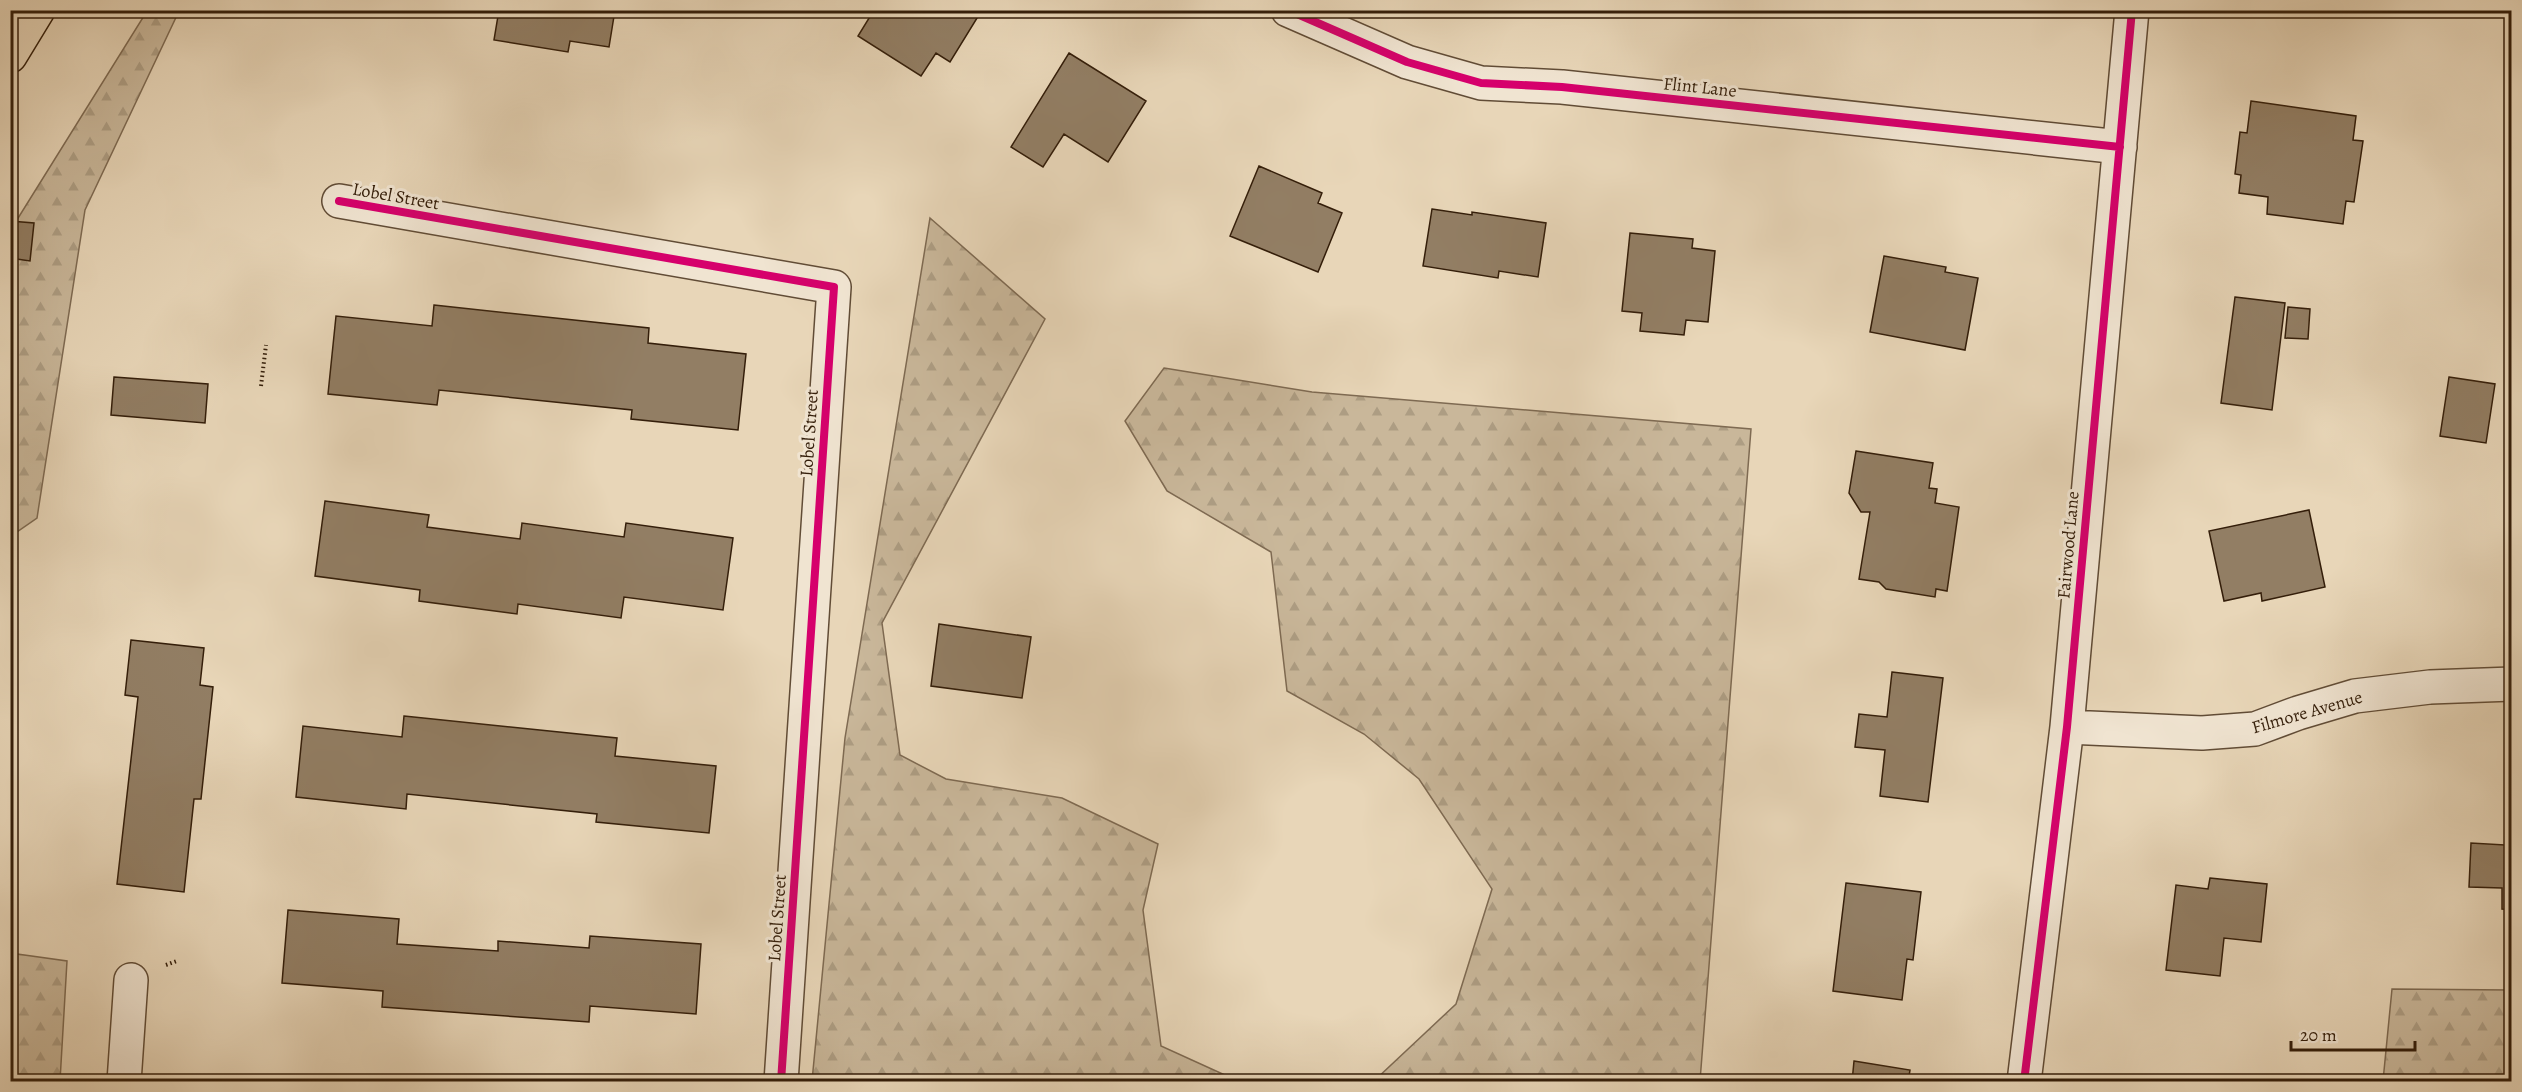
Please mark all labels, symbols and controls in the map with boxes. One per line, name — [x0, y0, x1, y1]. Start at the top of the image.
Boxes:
street label: Flint Lane — [1662, 71, 1738, 103]
street label: Lobel Street — [351, 177, 441, 215]
street label: Lobel Street — [794, 388, 824, 477]
street label: Fairwood Lane — [2051, 490, 2085, 600]
street label: Filmore Avenue — [2249, 685, 2365, 739]
street label: Lobel Street — [762, 873, 792, 962]
scale bar — [2291, 1014, 2416, 1052]
text: 20 m — [2300, 1023, 2337, 1047]

